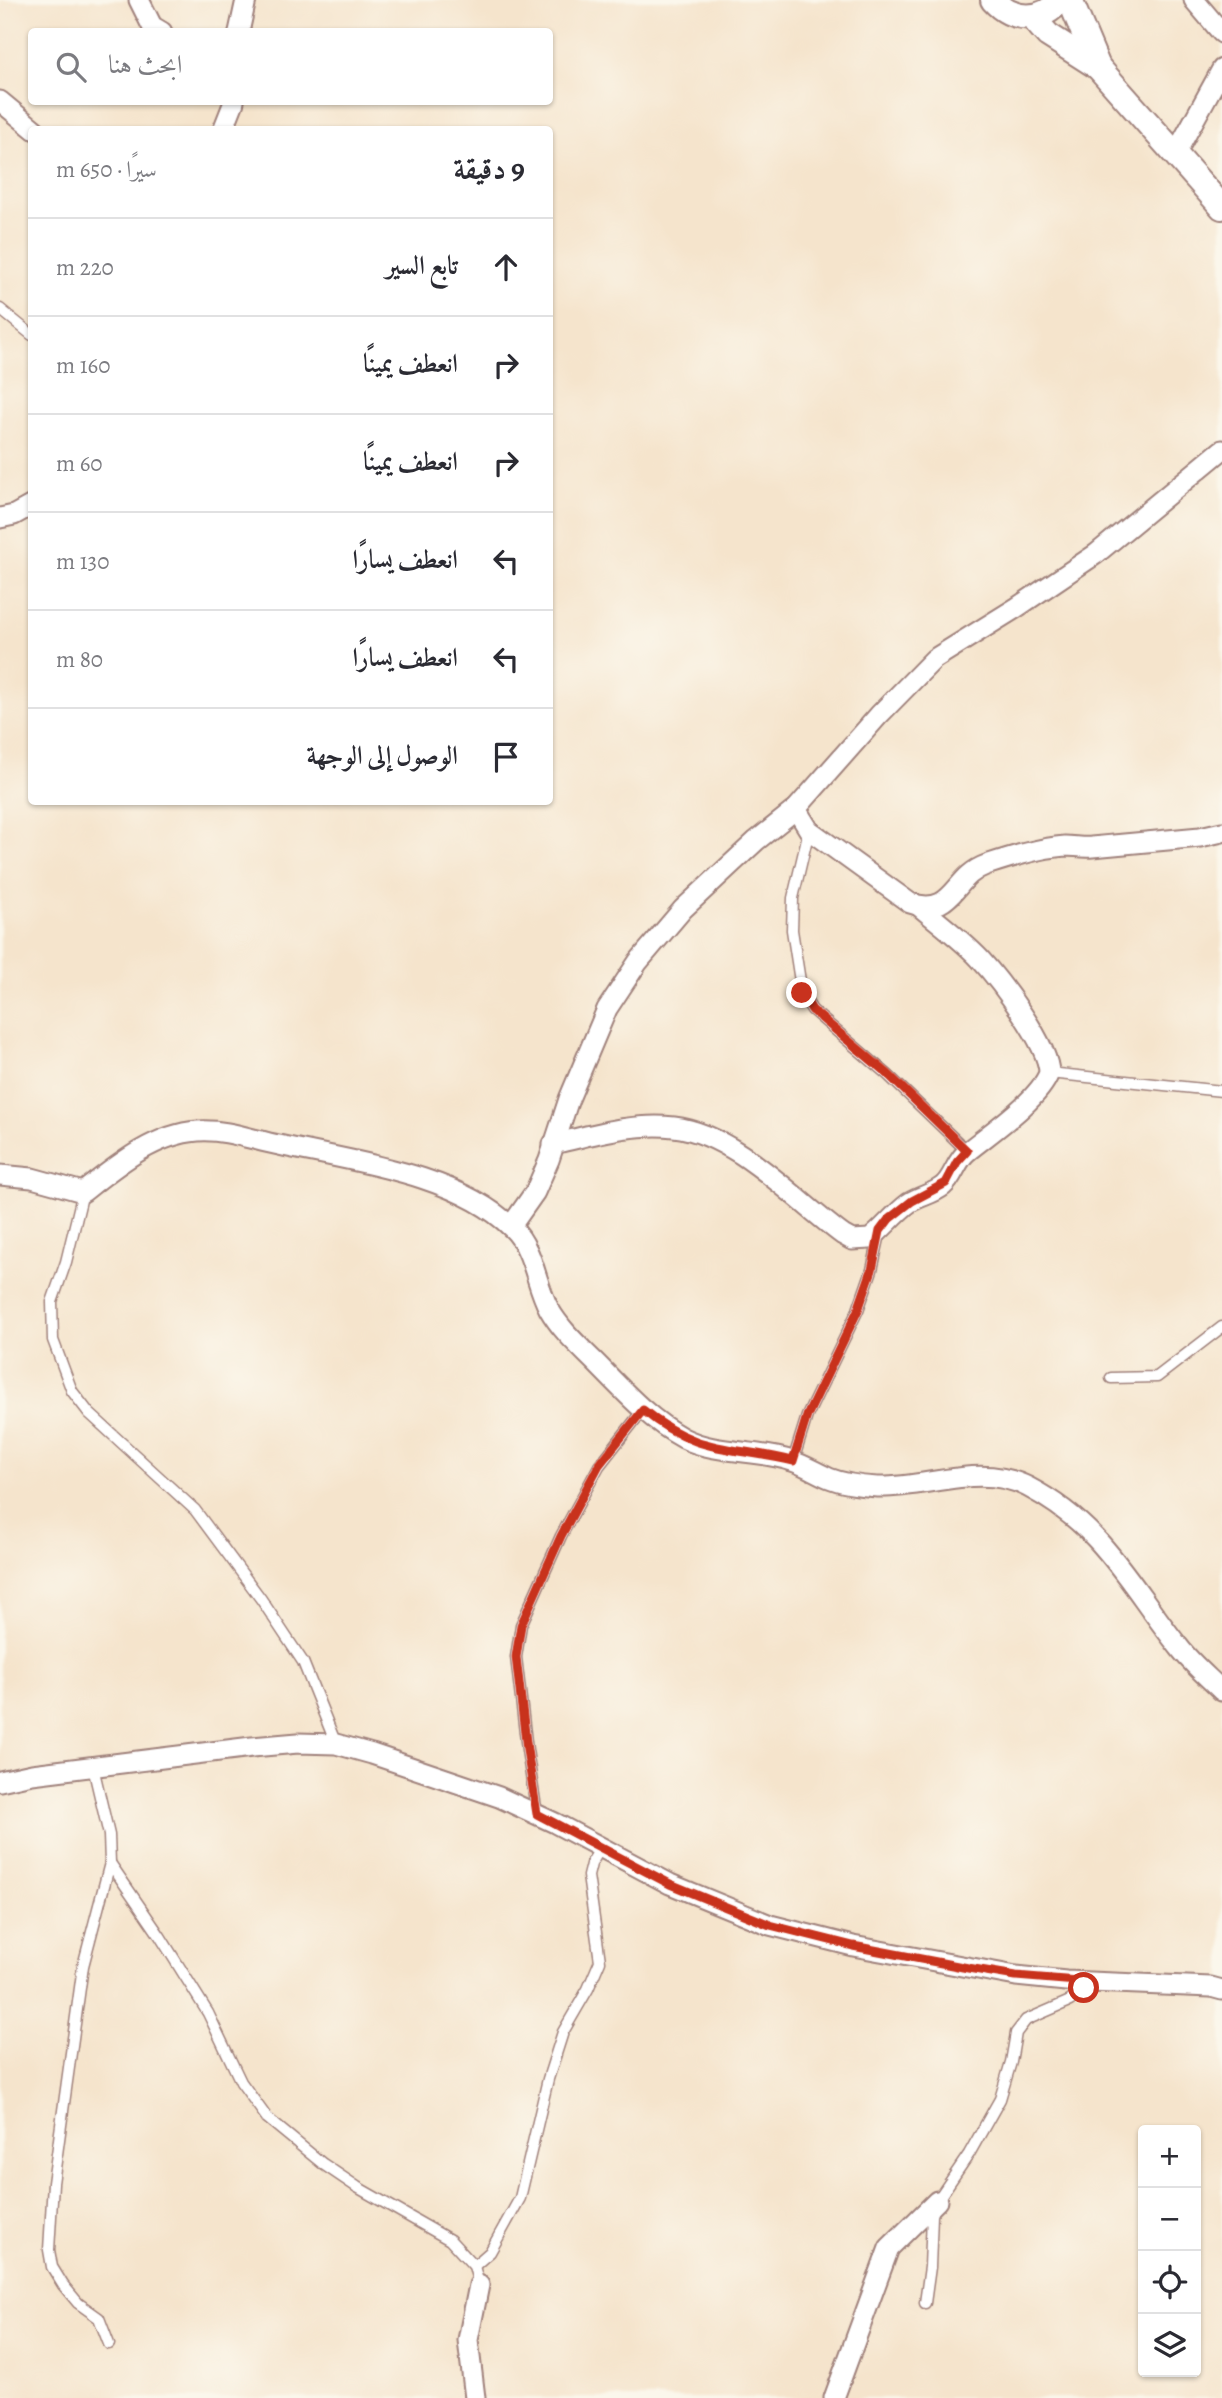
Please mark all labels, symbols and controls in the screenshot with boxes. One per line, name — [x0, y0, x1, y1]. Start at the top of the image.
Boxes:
search box — [28, 28, 553, 105]
text: ابحث هنا — [108, 47, 183, 82]
icon: search — [52, 48, 90, 86]
text: 9 دقيقة — [454, 149, 525, 189]
text: سيرًا · 650 m — [56, 154, 157, 185]
text: تابع السير — [386, 248, 458, 283]
icon: ahead — [487, 248, 525, 286]
text: 220 m — [56, 252, 114, 283]
text: انعطف يمينًا — [363, 346, 458, 381]
icon: right — [487, 346, 525, 384]
text: 160 m — [56, 350, 110, 381]
text: انعطف يمينًا — [363, 444, 458, 479]
icon: right — [487, 444, 525, 482]
text: 60 m — [56, 448, 103, 479]
text: انعطف يسارًا — [352, 542, 458, 577]
icon: left — [487, 542, 525, 580]
text: 130 m — [56, 546, 109, 577]
text: انعطف يسارًا — [352, 640, 458, 675]
icon: left — [487, 640, 525, 678]
text: 80 m — [56, 644, 103, 675]
text: الوصول إلى الوجهة — [306, 738, 458, 773]
icon: arrive — [487, 738, 525, 776]
route end — [786, 977, 817, 1008]
route start — [1068, 1972, 1099, 2003]
map controls — [1138, 2125, 1201, 2377]
button: + — [1138, 2125, 1201, 2188]
button: − — [1138, 2188, 1201, 2251]
button: locate — [1138, 2251, 1201, 2314]
button: layers — [1138, 2314, 1201, 2377]

